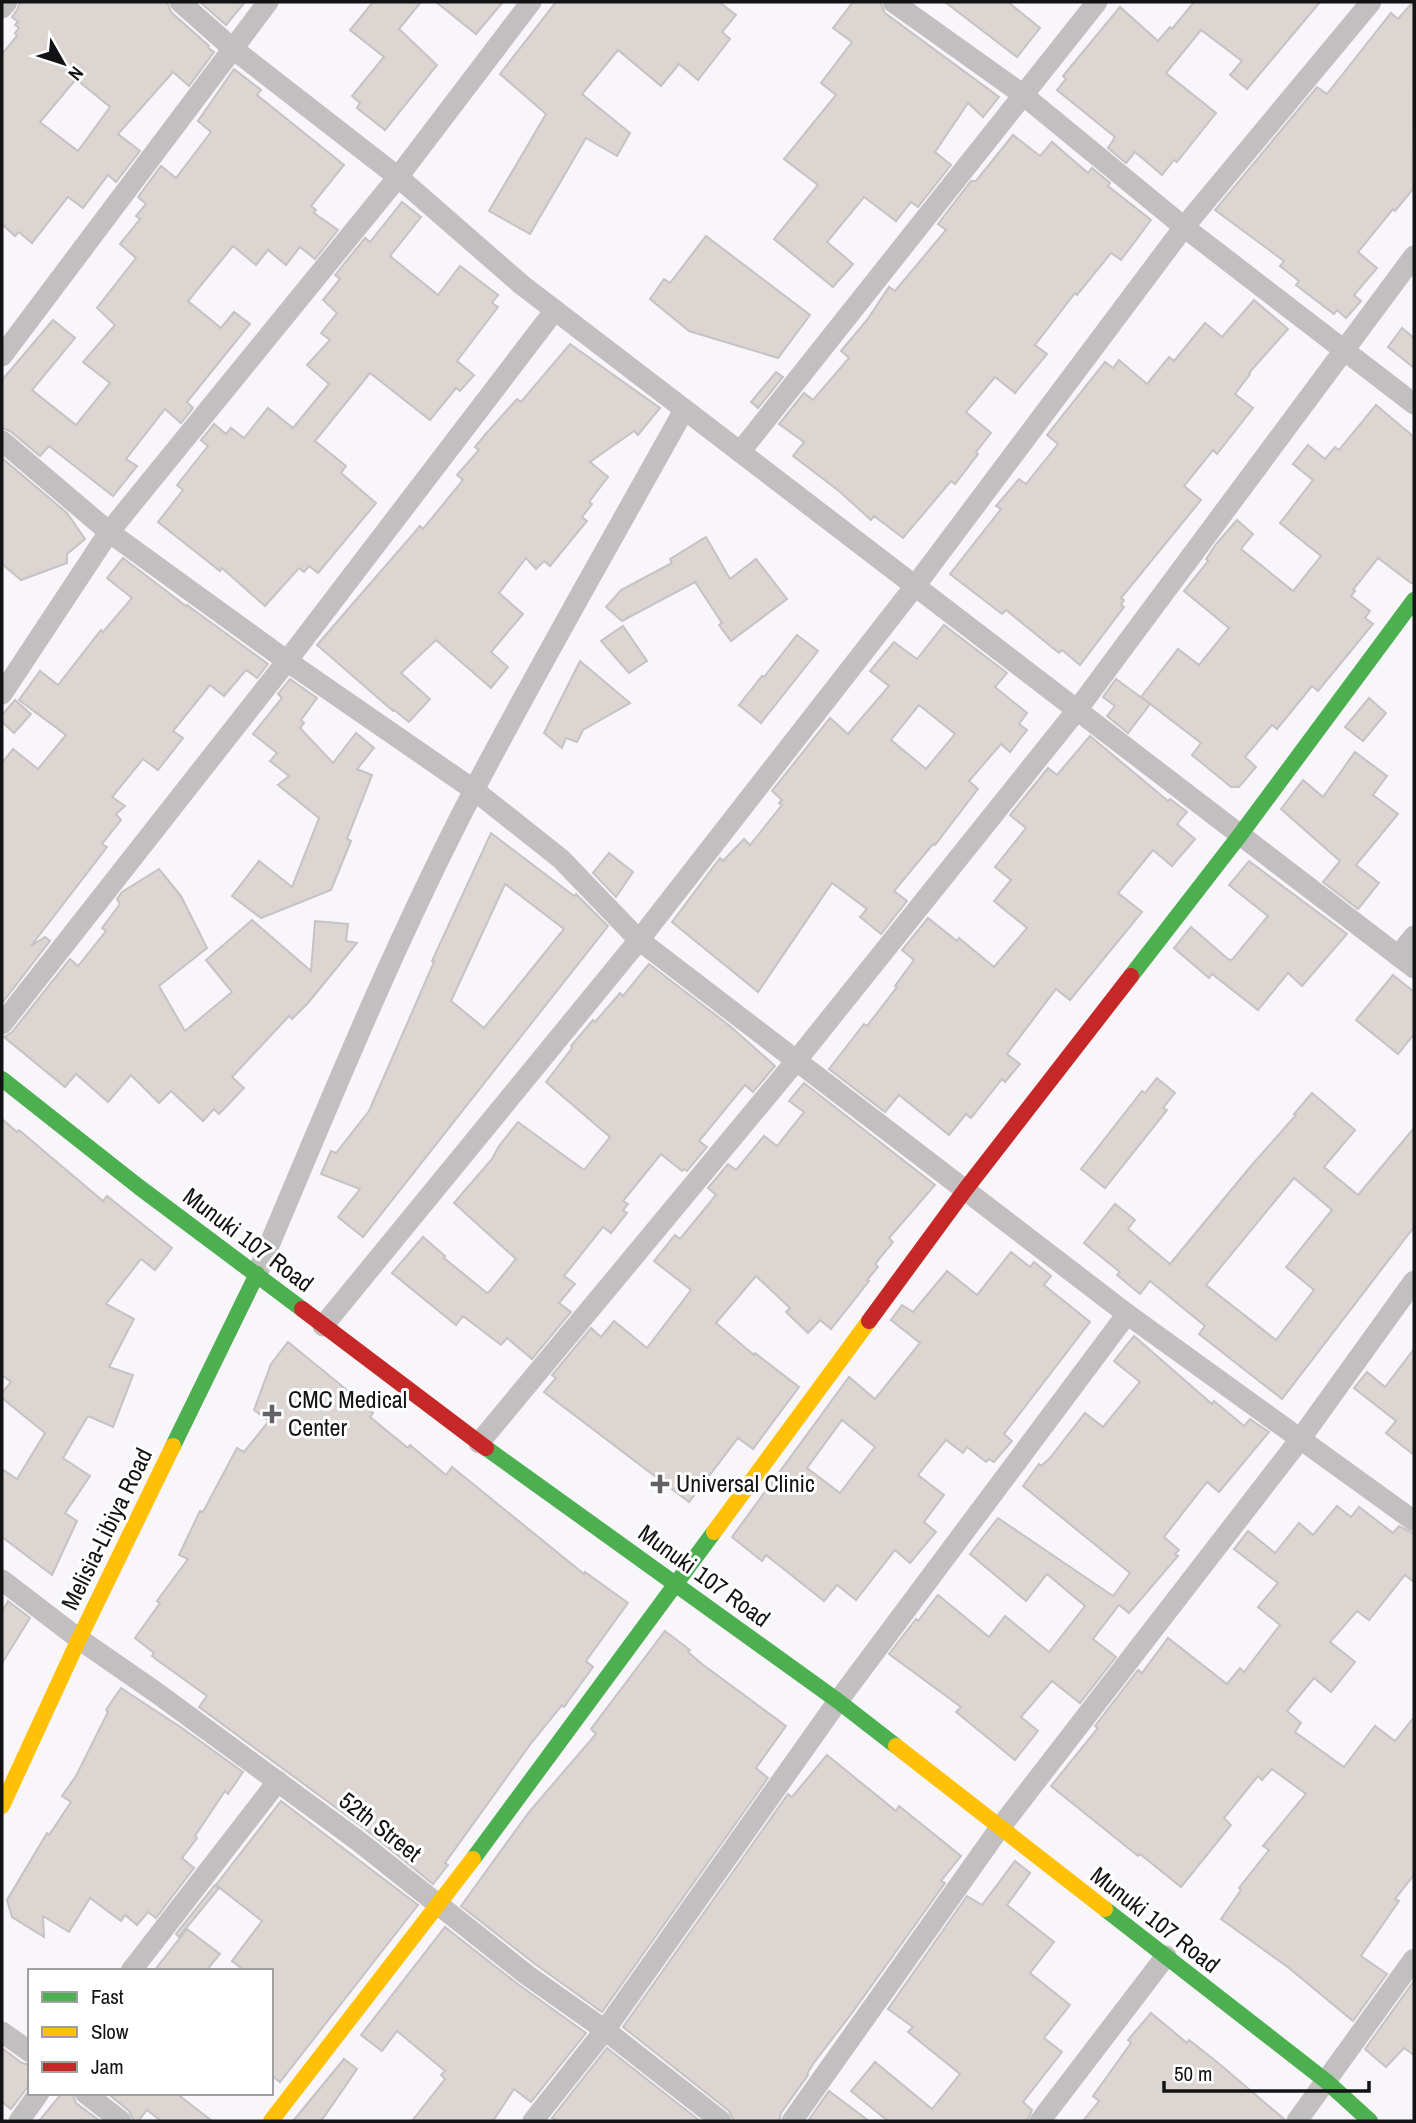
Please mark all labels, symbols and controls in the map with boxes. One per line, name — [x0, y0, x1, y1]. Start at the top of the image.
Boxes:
north arrow — [28, 28, 98, 98]
text: N — [63, 61, 90, 86]
street label: Munuki 107 Road — [177, 1180, 320, 1299]
place label: CMC Medical Center — [288, 1383, 407, 1443]
marker: CMC Medical Center — [262, 1404, 282, 1424]
street label: Melisia-Libiya Road — [53, 1442, 159, 1615]
place label: Universal Clinic — [676, 1467, 815, 1499]
marker: Universal Clinic — [650, 1474, 670, 1494]
street label: Munuki 107 Road — [632, 1517, 777, 1634]
street label: 52th Street — [333, 1784, 429, 1869]
street label: Munuki 107 Road — [1085, 1859, 1227, 1980]
legend — [28, 1969, 273, 2095]
text: Fast — [91, 1982, 124, 2011]
text: Slow — [91, 2017, 129, 2046]
scale bar — [1164, 2050, 1369, 2094]
text: Jam — [91, 2052, 124, 2081]
text: 50 m — [1174, 2059, 1212, 2088]

